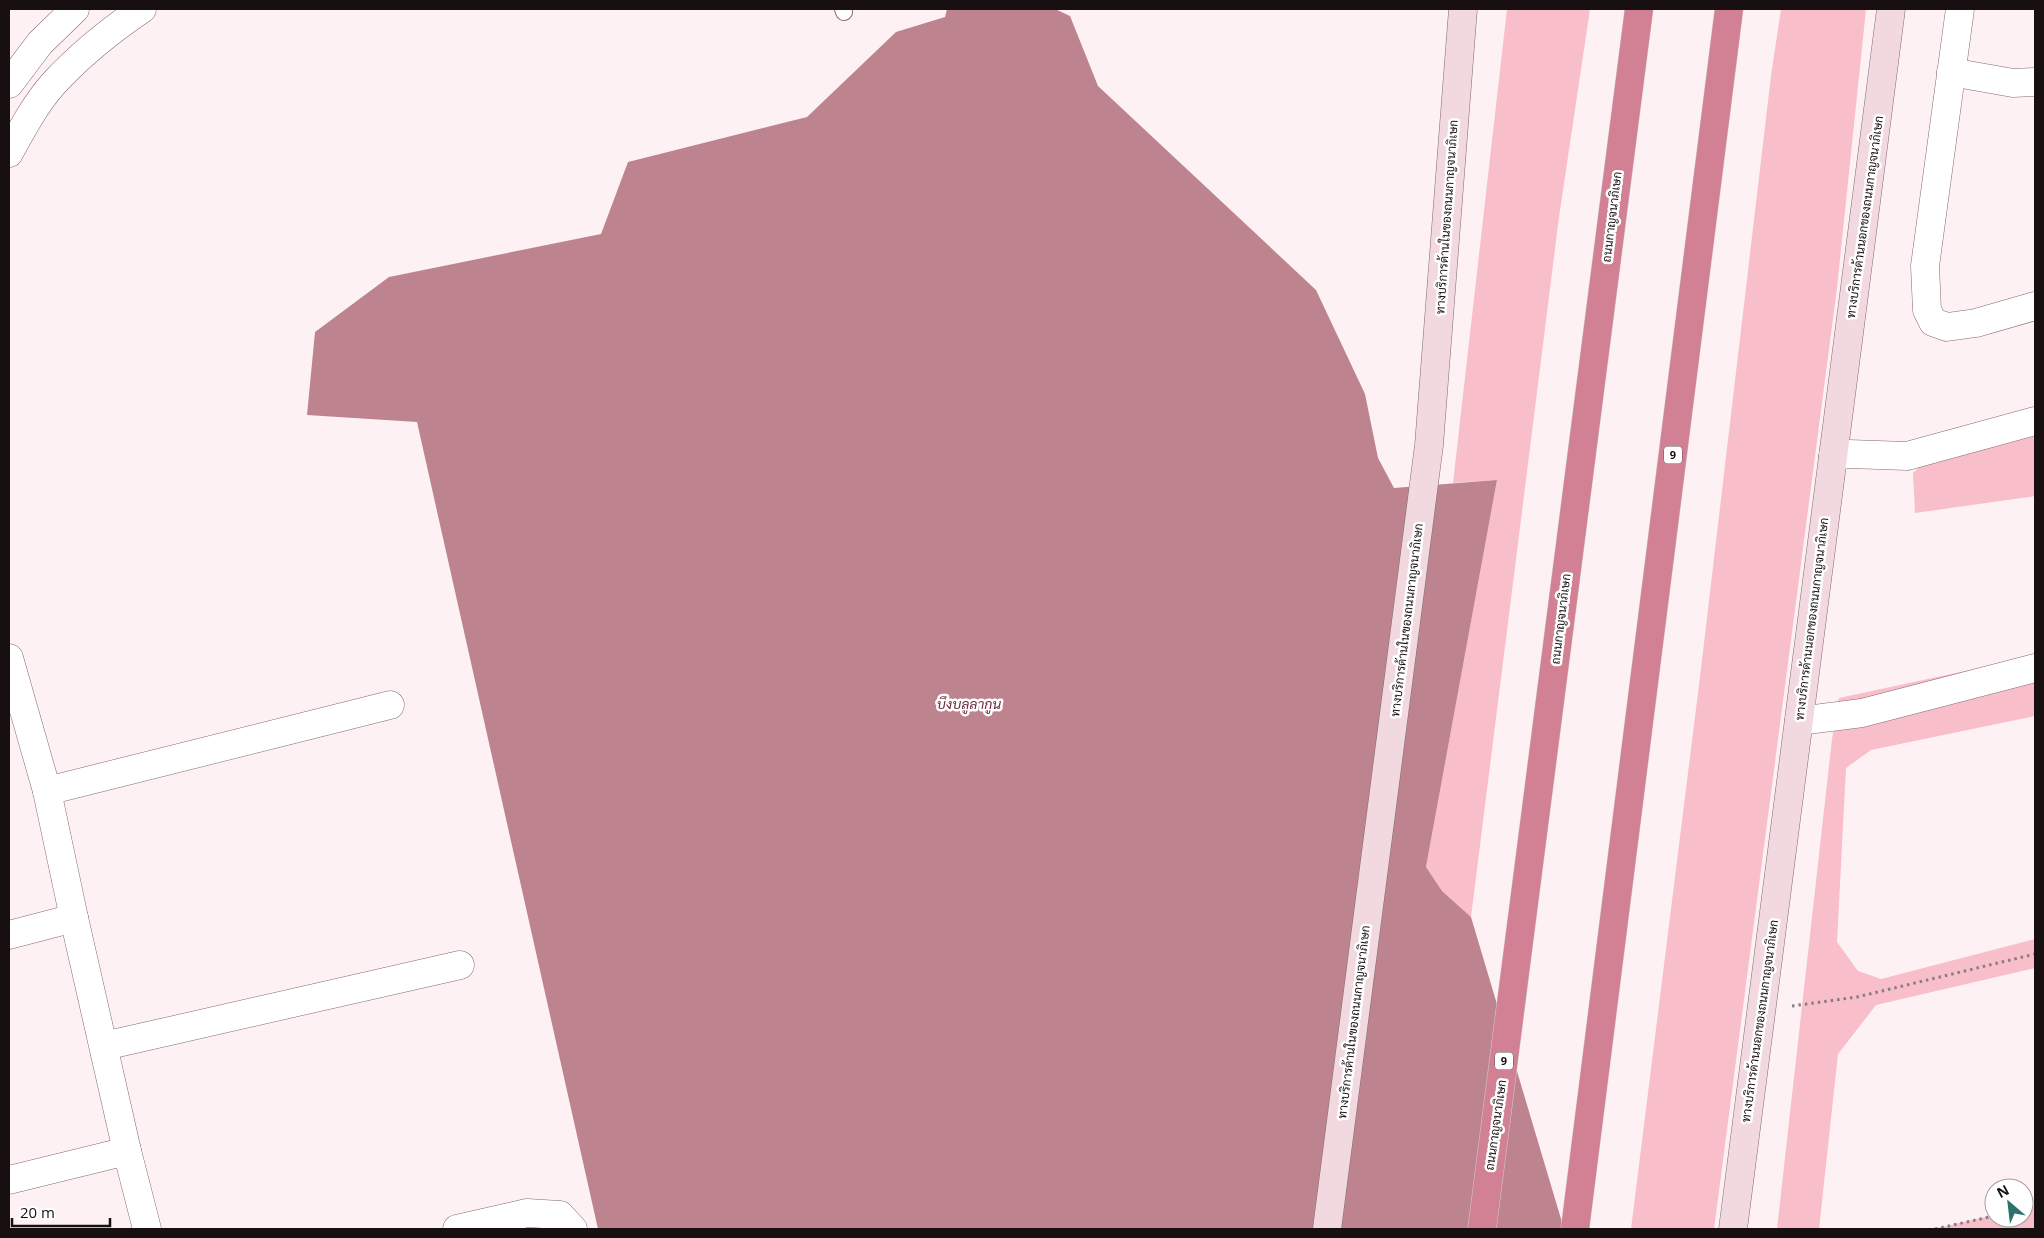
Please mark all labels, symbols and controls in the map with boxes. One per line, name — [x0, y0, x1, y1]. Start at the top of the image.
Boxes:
street label: ทางบริการด้านนอกของถนนกาญจนาภิเษก — [1842, 115, 1887, 319]
street label: ทางบริการด้านในของถนนกาญจนาภิเษก — [1431, 119, 1462, 315]
street label: ถนนกาญจนาภิเษก — [1598, 171, 1626, 263]
road number: 9 — [1664, 446, 1682, 464]
street label: ทางบริการด้านนอกของถนนกาญจนาภิเษก — [1791, 516, 1832, 721]
street label: ทางบริการด้านในของถนนกาญจนาภิเษก — [1386, 522, 1427, 718]
street label: ถนนกาญจนาภิเษก — [1547, 573, 1575, 665]
water label: บึงบลูลากูน — [937, 694, 1001, 714]
street label: ทางบริการด้านนอกของถนนกาญจนาภิเษก — [1737, 919, 1782, 1123]
street label: ทางบริการด้านในของถนนกาญจนาภิเษก — [1333, 924, 1374, 1120]
road number: 9 — [1495, 1052, 1513, 1070]
street label: ถนนกาญจนาภิเษก — [1481, 1078, 1510, 1171]
north arrow — [1984, 1178, 2034, 1228]
text: N — [1993, 1180, 2012, 1202]
scale bar — [12, 1196, 110, 1228]
text: 20 m — [20, 1202, 55, 1222]

